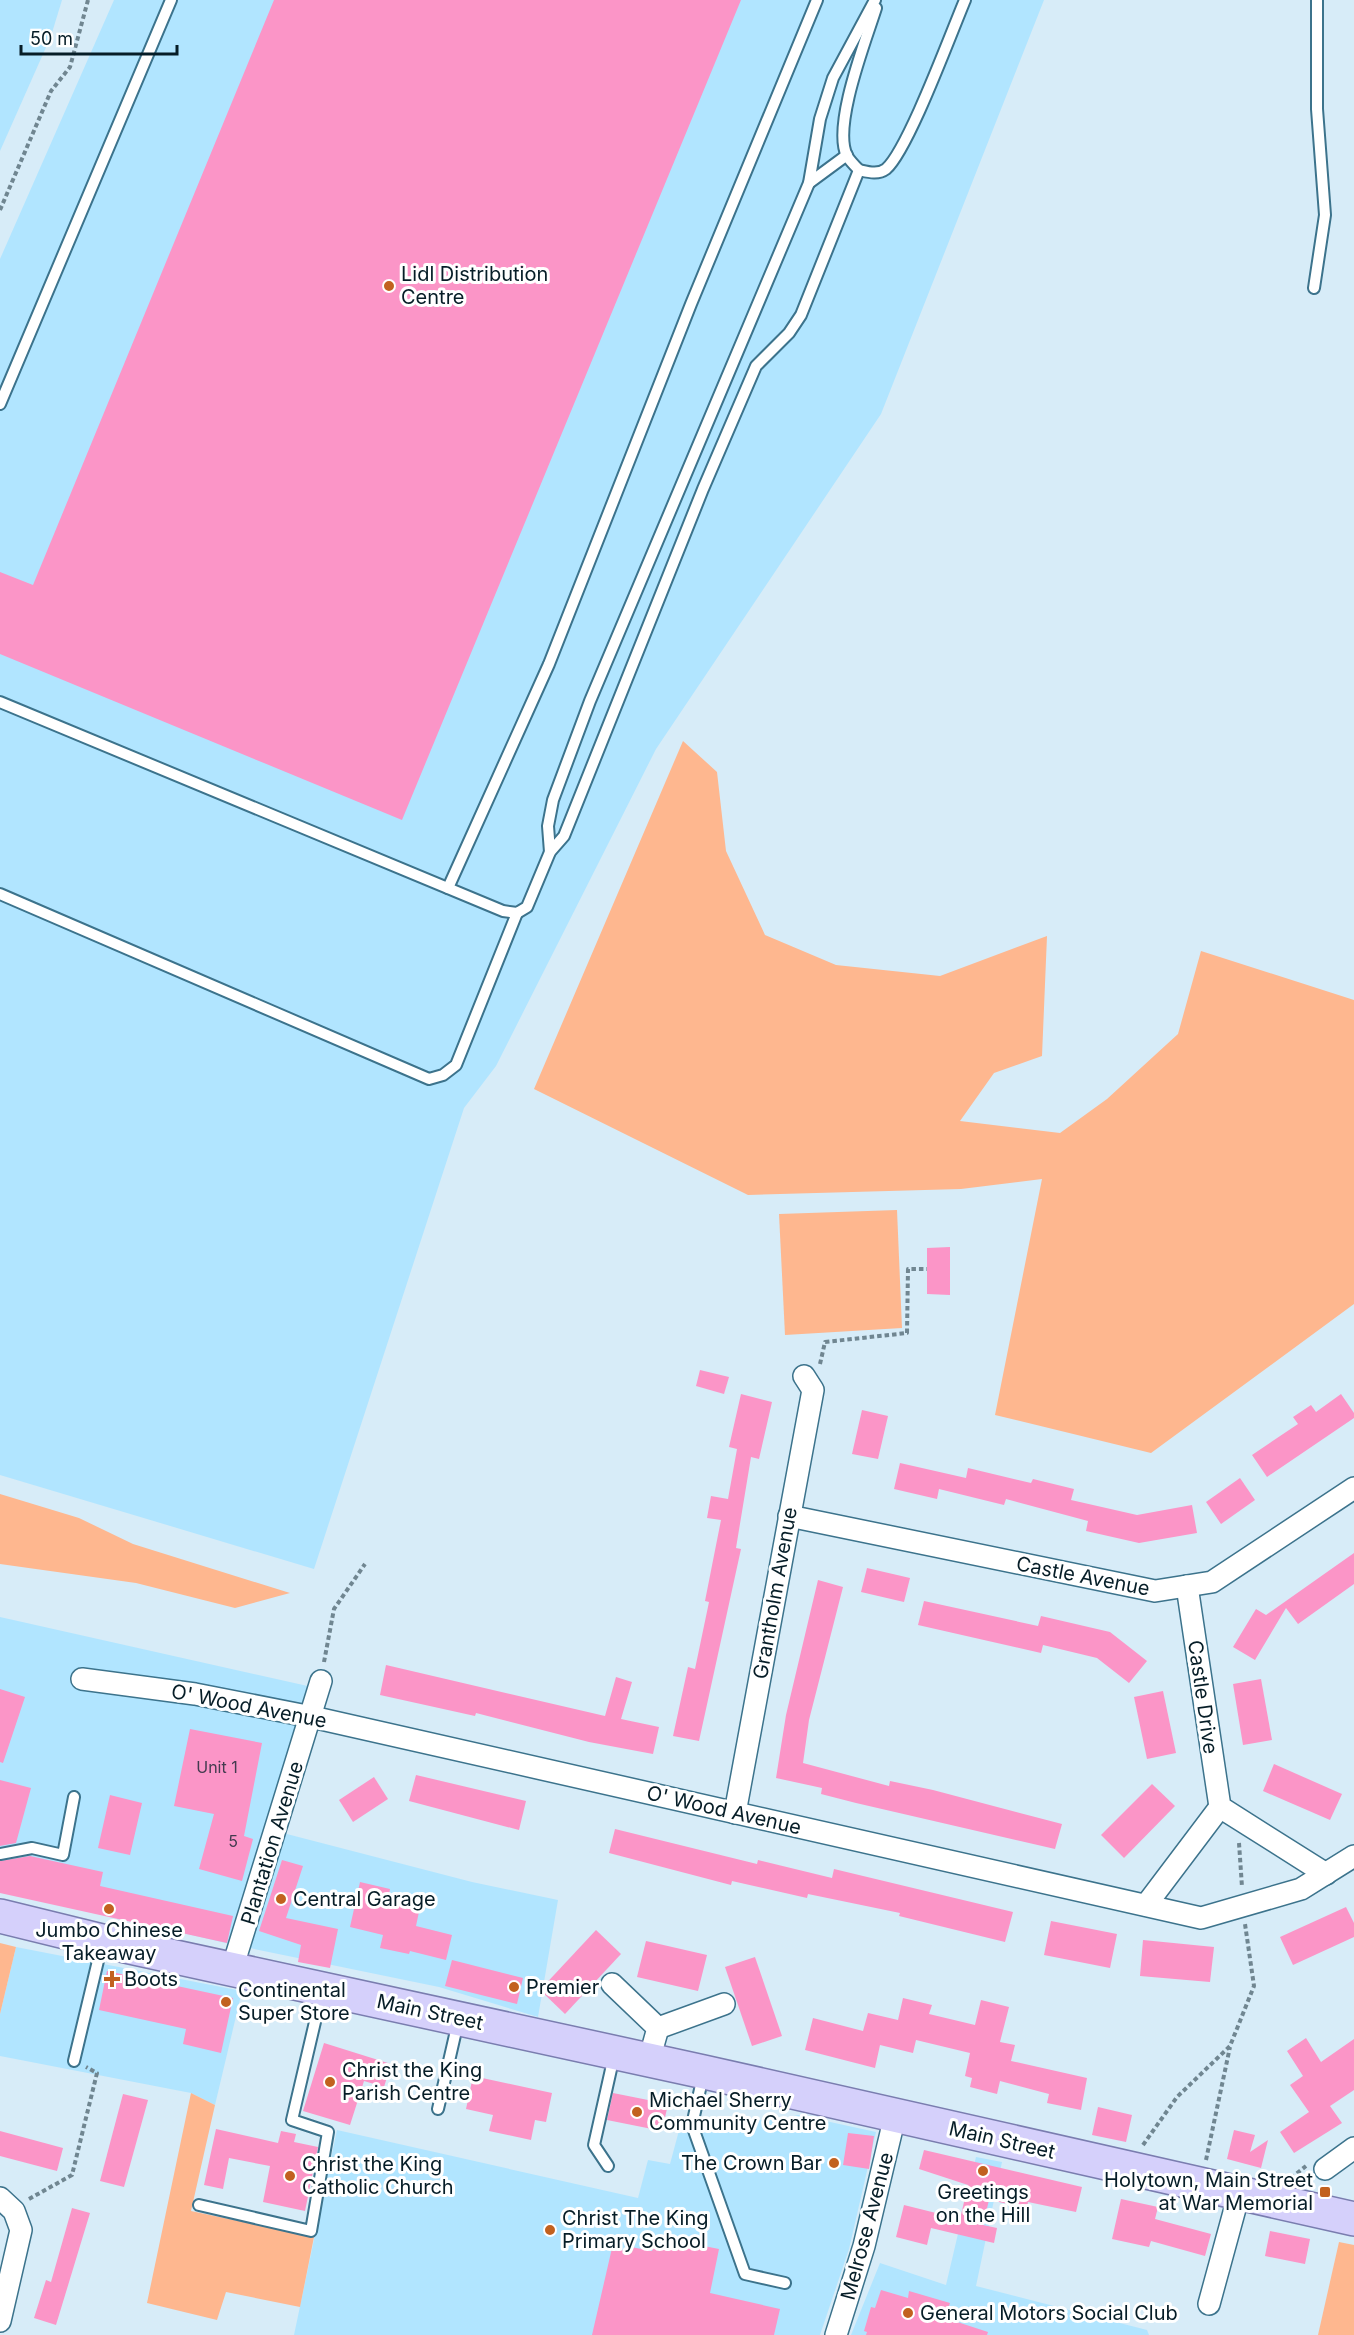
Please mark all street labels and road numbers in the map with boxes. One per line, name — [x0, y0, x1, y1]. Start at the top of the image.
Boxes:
street label: Grantholm Avenue — [748, 1505, 802, 1681]
street label: Castle Avenue — [1014, 1551, 1152, 1601]
street label: Castle Drive — [1183, 1639, 1223, 1755]
street label: O' Wood Avenue — [169, 1679, 329, 1733]
street label: Plantation Avenue — [236, 1758, 308, 1928]
street label: O' Wood Avenue — [644, 1781, 804, 1839]
street label: Main Street — [375, 1989, 486, 2035]
street label: Main Street — [947, 2116, 1058, 2164]
street label: Melrose Avenue — [836, 2150, 898, 2302]

